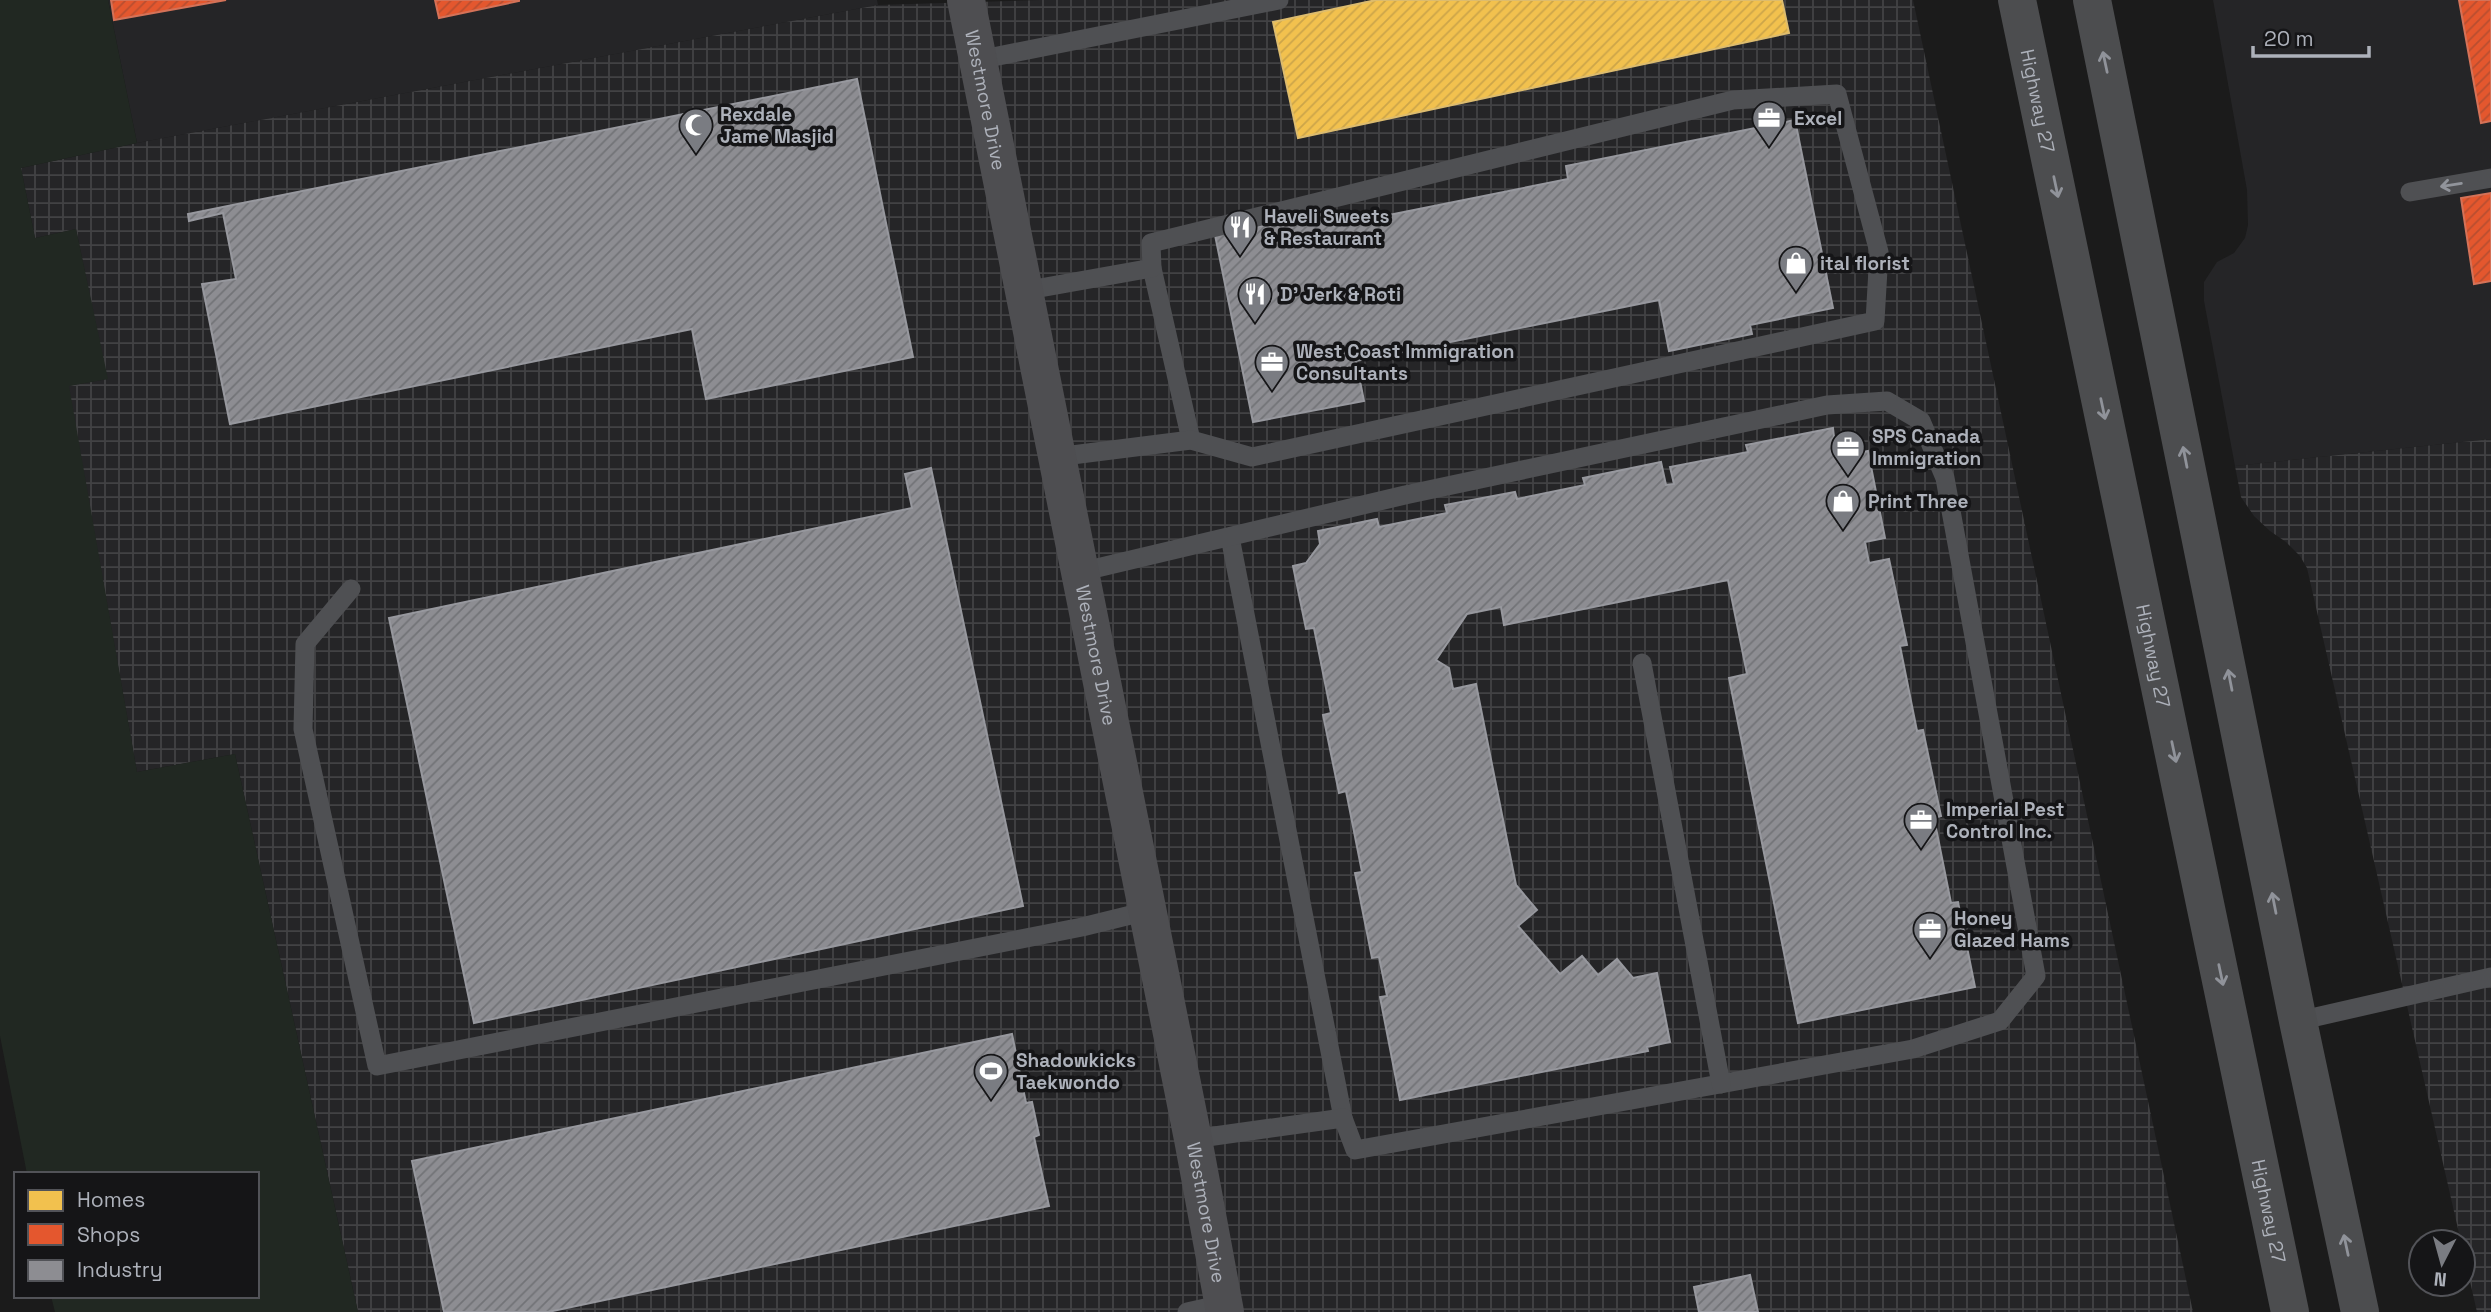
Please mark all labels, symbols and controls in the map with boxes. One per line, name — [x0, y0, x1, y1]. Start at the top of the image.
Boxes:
scale bar — [2253, 14, 2368, 58]
text: 20 m — [2264, 25, 2314, 52]
street label: Westmore Drive — [959, 28, 1012, 173]
street label: Highway 27 — [2015, 47, 2061, 155]
one-way arrow — [2097, 51, 2111, 74]
office icon: Excel — [1750, 99, 1788, 148]
place label: Rexdale Jame Masjid — [720, 102, 834, 149]
mosque icon: Rexdale Jame Masjid — [677, 106, 715, 155]
place label: Excel — [1794, 106, 1842, 131]
one-way arrow — [2049, 175, 2063, 198]
one-way arrow — [2440, 179, 2463, 192]
place label: Haveli Sweets & Restaurant — [1264, 204, 1390, 251]
restaurant icon: Haveli Sweets & Restaurant — [1221, 208, 1259, 257]
shop icon: ital florist — [1777, 244, 1815, 293]
place label: ital florist — [1820, 251, 1910, 276]
restaurant icon: D' Jerk & Roti — [1236, 275, 1274, 324]
place label: D' Jerk & Roti — [1280, 282, 1401, 307]
place label: West Coast Immigration Consultants — [1296, 339, 1514, 386]
office icon: West Coast Immigration Consultants — [1253, 343, 1291, 392]
one-way arrow — [2096, 397, 2110, 420]
place label: SPS Canada Immigration — [1872, 424, 1981, 471]
office icon: SPS Canada Immigration — [1829, 428, 1867, 477]
one-way arrow — [2177, 446, 2191, 469]
shop icon: Print Three — [1824, 482, 1862, 531]
place label: Print Three — [1868, 489, 1968, 514]
street label: Westmore Drive — [1070, 583, 1122, 728]
street label: Highway 27 — [2130, 602, 2176, 710]
one-way arrow — [2222, 669, 2236, 692]
one-way arrow — [2168, 740, 2182, 763]
place label: Imperial Pest Control Inc. — [1946, 797, 2064, 844]
office icon: Imperial Pest Control Inc. — [1902, 801, 1940, 850]
one-way arrow — [2267, 892, 2281, 915]
place label: Honey Glazed Hams — [1954, 906, 2070, 953]
office icon: Honey Glazed Hams — [1911, 910, 1949, 959]
one-way arrow — [2214, 963, 2228, 986]
place label: Shadowkicks Taekwondo — [1016, 1048, 1136, 1095]
sports icon: Shadowkicks Taekwondo — [972, 1052, 1010, 1101]
street label: Westmore Drive — [1181, 1140, 1231, 1285]
street label: Highway 27 — [2246, 1157, 2292, 1265]
legend — [14, 1172, 259, 1298]
text: Homes — [77, 1186, 145, 1213]
text: Shops — [77, 1221, 140, 1248]
north arrow — [2407, 1228, 2477, 1298]
one-way arrow — [2339, 1234, 2352, 1257]
text: Industry — [77, 1256, 163, 1283]
text: N — [2433, 1266, 2448, 1293]

